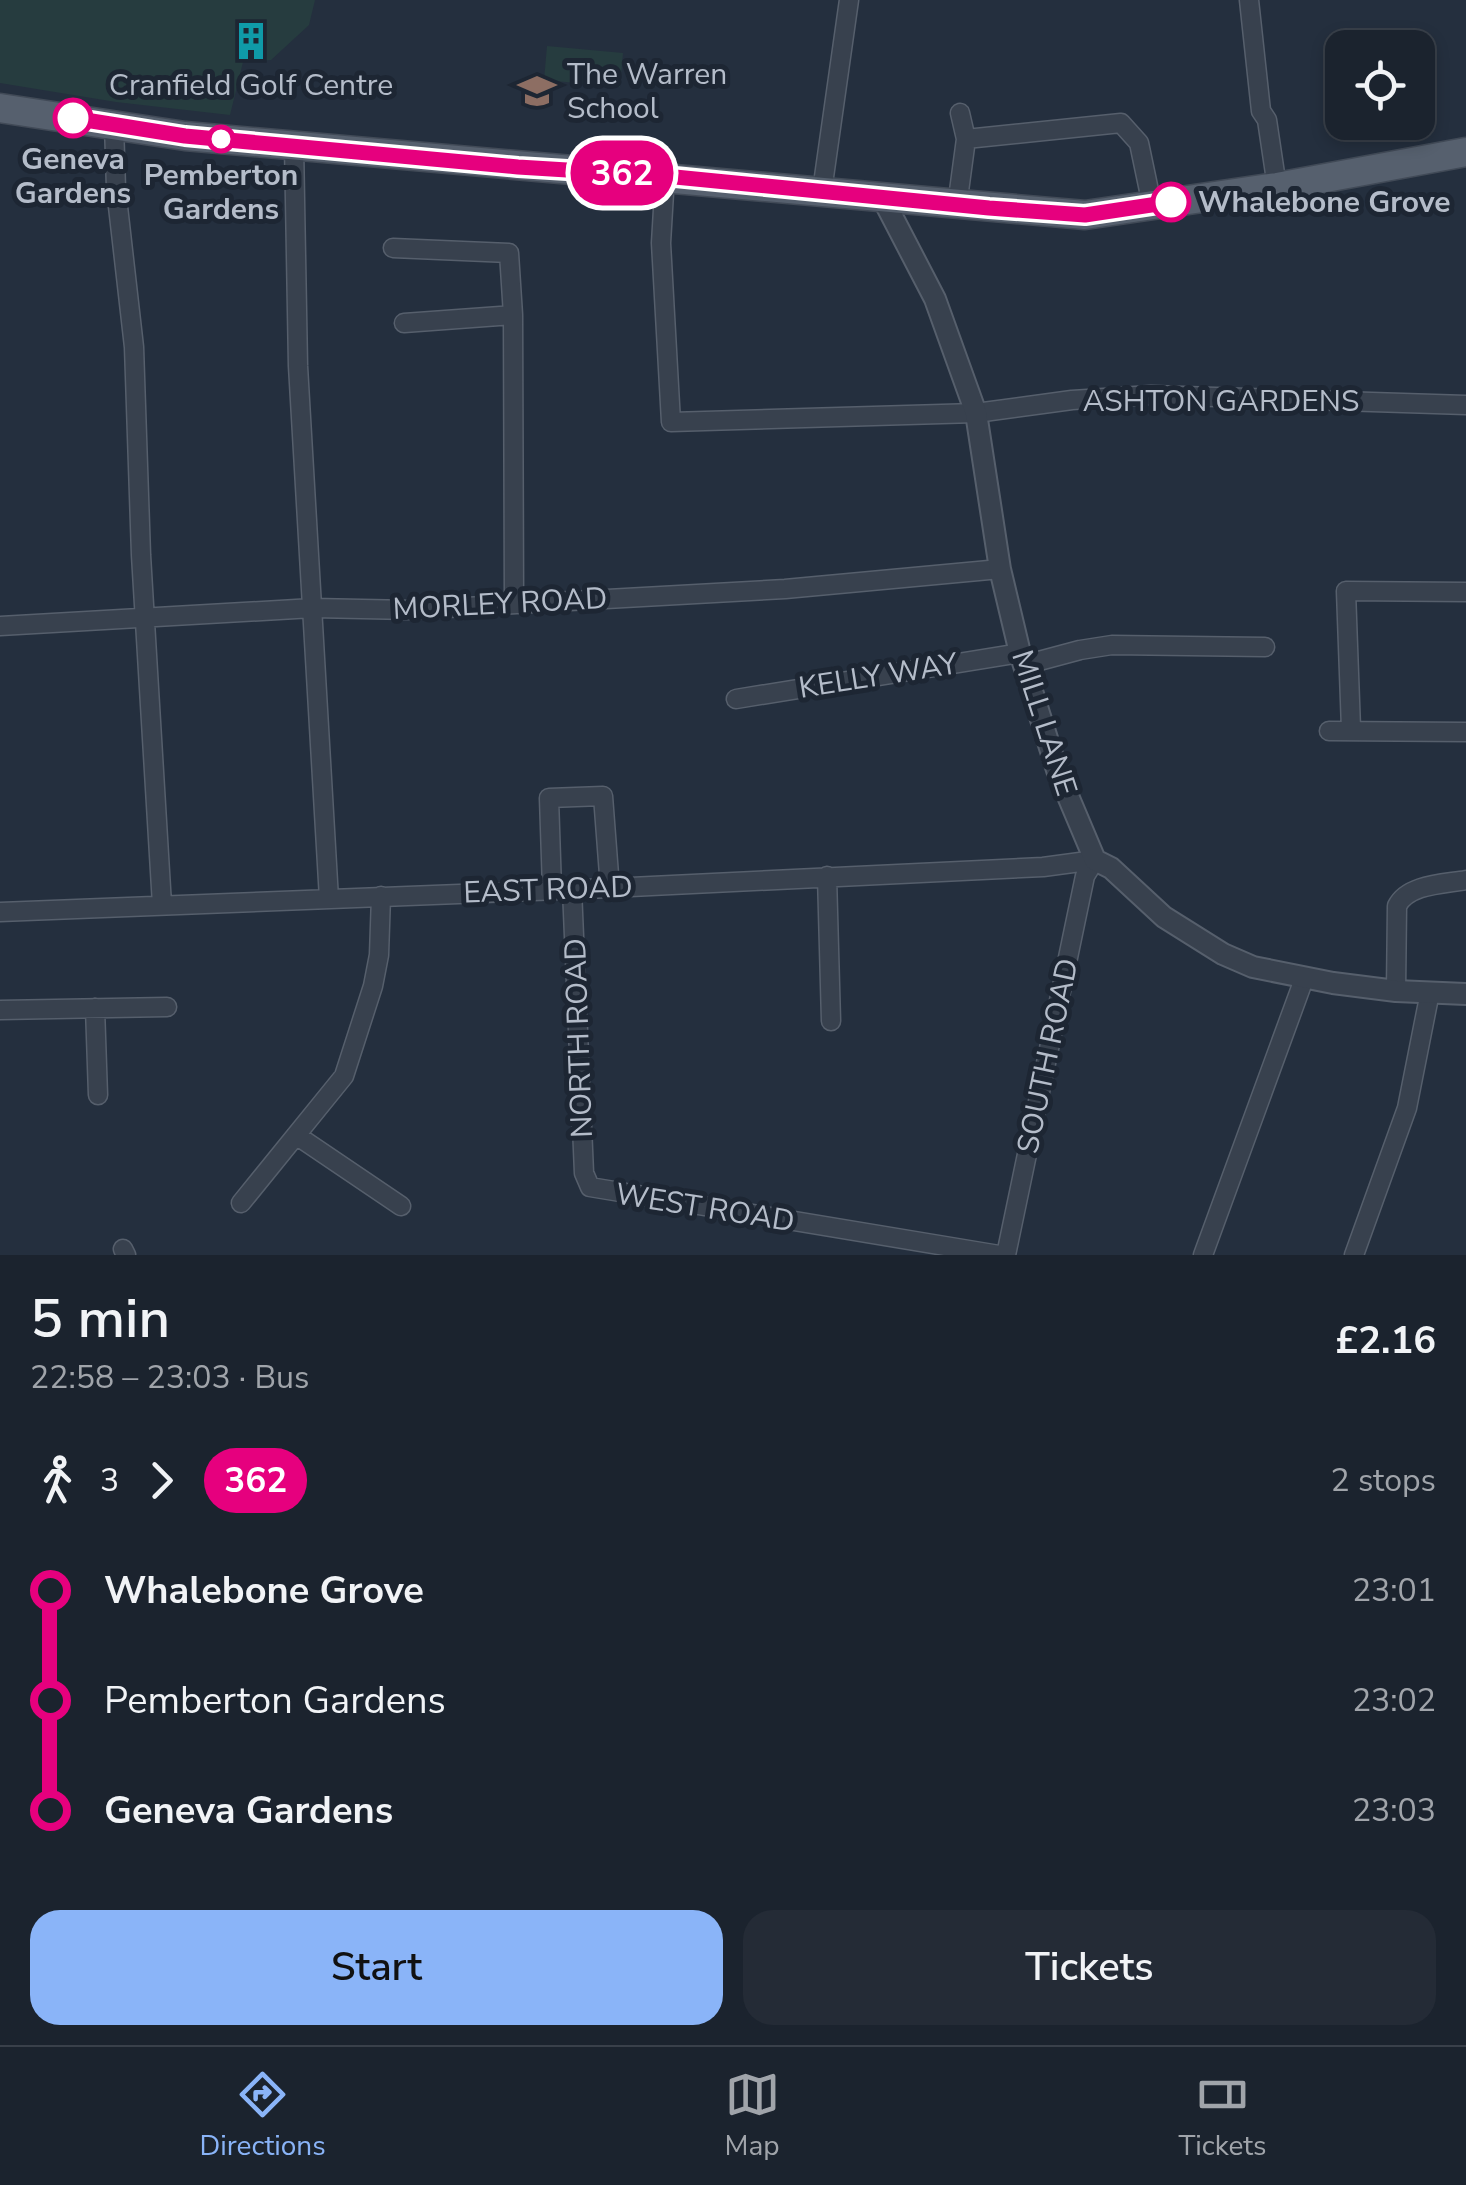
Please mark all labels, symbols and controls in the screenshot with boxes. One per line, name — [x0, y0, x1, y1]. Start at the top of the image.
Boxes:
building icon: Cranfield Golf Centre — [230, 20, 272, 62]
map controls — [1325, 30, 1435, 140]
button: locate — [1325, 30, 1435, 140]
place label: The Warren School — [567, 54, 727, 129]
place label: Cranfield Golf Centre — [109, 65, 393, 106]
school or university icon: The Warren School — [516, 70, 558, 112]
marker: Geneva Gardens — [54, 99, 92, 137]
marker: Pemberton Gardens — [208, 126, 234, 152]
place label: Geneva Gardens — [15, 139, 131, 214]
line badge: 362 — [564, 140, 680, 206]
text: 362 — [590, 150, 654, 197]
place label: Pemberton Gardens — [144, 155, 298, 230]
place label: Whalebone Grove — [1198, 182, 1451, 223]
marker: Whalebone Grove — [1152, 183, 1190, 221]
street label: ASHTON GARDENS — [1083, 381, 1359, 422]
street label: MORLEY ROAD — [392, 578, 608, 630]
street label: KELLY WAY — [796, 643, 961, 709]
street label: MILL LANE — [1001, 645, 1087, 801]
street label: EAST ROAD — [463, 867, 633, 913]
street label: NORTH ROAD — [555, 937, 603, 1139]
street label: SOUTH ROAD — [1007, 955, 1089, 1157]
street label: WEST ROAD — [613, 1174, 797, 1242]
text: 5 min — [30, 1281, 170, 1356]
text: £2.16 — [1335, 1315, 1436, 1366]
text: 22:58 – 23:03 · Bus — [30, 1356, 309, 1399]
icon: walk — [30, 1453, 85, 1508]
icon: forward — [134, 1453, 189, 1508]
text: 362 — [224, 1457, 287, 1504]
text: 3 — [100, 1459, 119, 1502]
text: 2 stops — [1330, 1459, 1436, 1502]
text: Whalebone Grove — [104, 1565, 424, 1616]
text: 23:01 — [1352, 1569, 1436, 1612]
text: Pemberton Gardens — [104, 1675, 446, 1726]
text: 23:02 — [1352, 1679, 1436, 1722]
text: Geneva Gardens — [104, 1785, 393, 1836]
text: 23:03 — [1352, 1789, 1436, 1832]
button: Start — [30, 1910, 723, 2025]
button: Tickets — [743, 1910, 1436, 2025]
tab: Directions — [199, 2067, 326, 2165]
tab: Map — [725, 2067, 780, 2165]
tab: Tickets — [1178, 2067, 1267, 2165]

